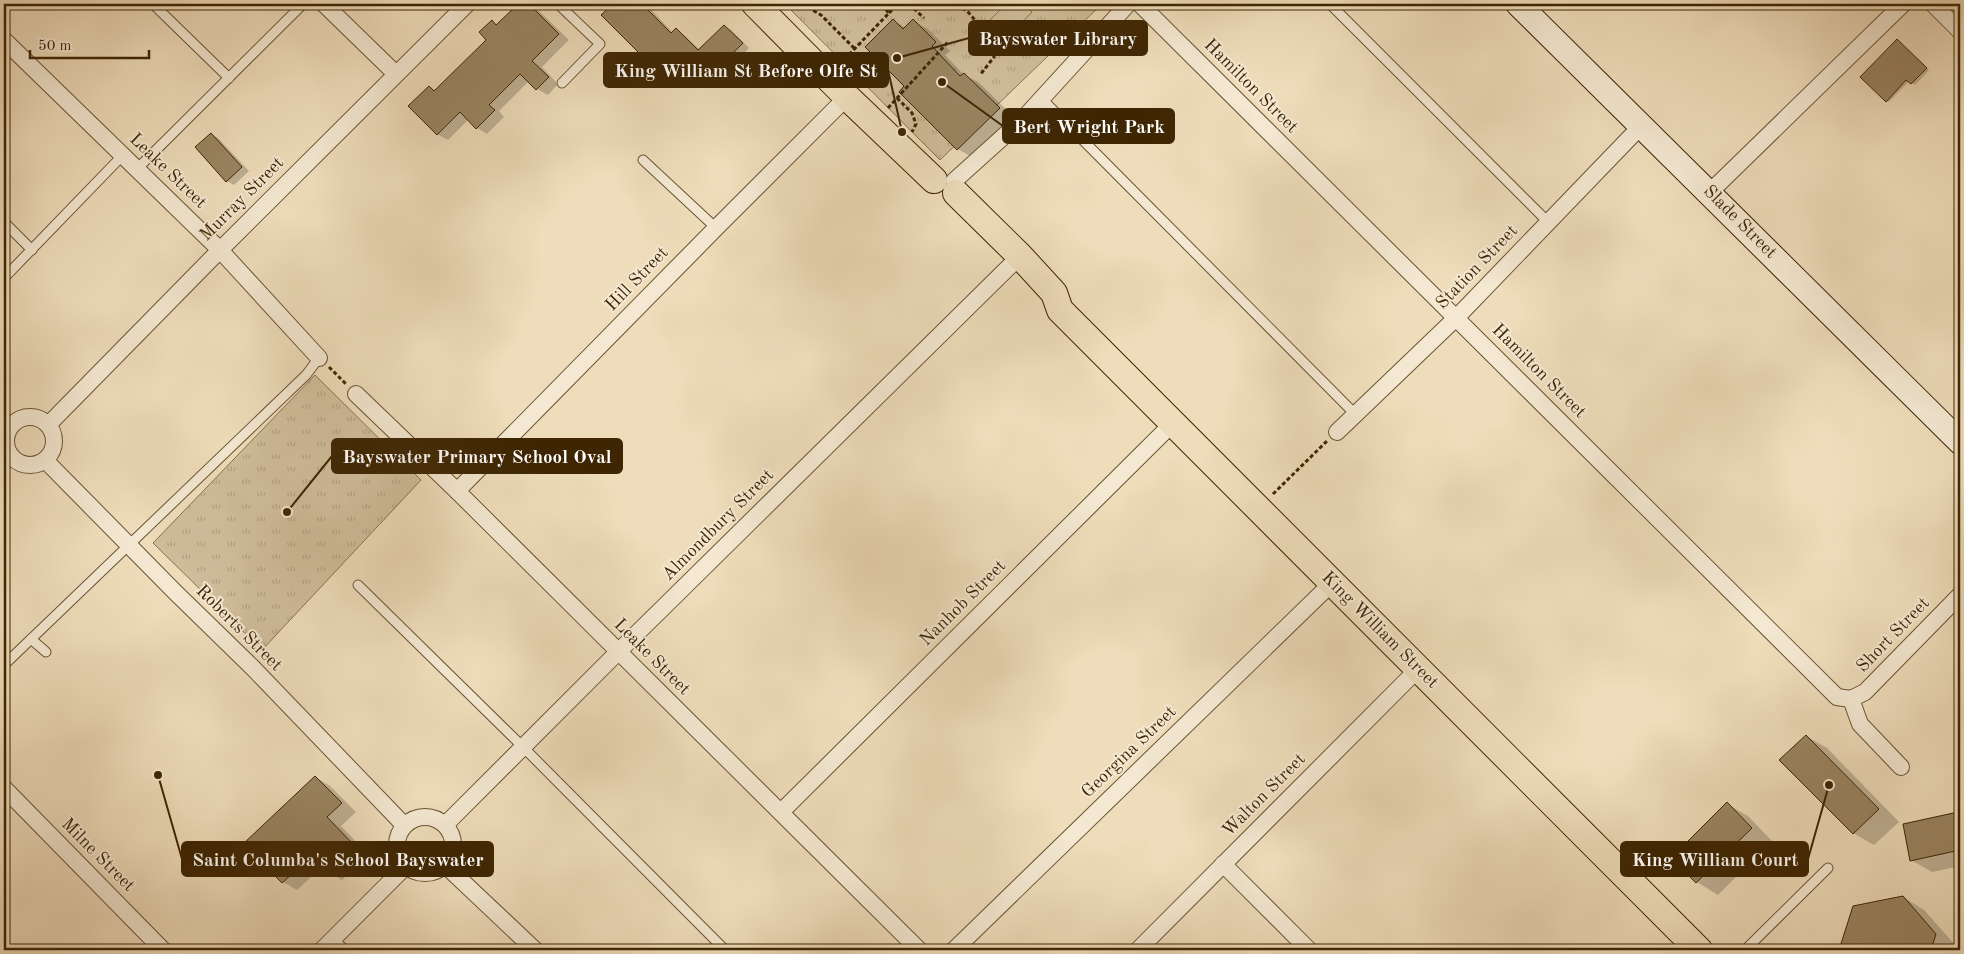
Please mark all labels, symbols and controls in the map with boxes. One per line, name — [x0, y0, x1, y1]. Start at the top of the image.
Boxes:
callout: Bayswater Library — [969, 21, 1147, 55]
scale bar — [30, 28, 149, 60]
text: Bayswater Library — [979, 31, 1137, 50]
street label: Hamilton Street — [1201, 36, 1301, 136]
text: 50 m — [38, 39, 72, 54]
callout: King William St Before Olfe St — [604, 53, 888, 87]
text: King William St Before Olfe St — [614, 63, 878, 82]
callout: Bert Wright Park — [1003, 109, 1174, 143]
text: Bert Wright Park — [1013, 119, 1165, 138]
street label: Leake Street — [126, 130, 210, 212]
street label: Murray Street — [197, 154, 287, 244]
street label: Slade Street — [1700, 182, 1780, 262]
street label: Station Street — [1433, 222, 1521, 312]
street label: Hill Street — [602, 243, 672, 315]
street label: Hamilton Street — [1489, 321, 1589, 421]
callout: Bayswater Primary School Oval — [332, 439, 622, 473]
text: Bayswater Primary School Oval — [342, 449, 612, 468]
street label: Almondbury Street — [659, 466, 777, 584]
street label: Nanhob Street — [917, 557, 1009, 649]
street label: King William Street — [1318, 568, 1442, 692]
street label: Roberts Street — [192, 581, 286, 675]
street label: Short Street — [1853, 594, 1933, 676]
street label: Leake Street — [610, 615, 694, 699]
street label: Georgina Street — [1078, 703, 1180, 801]
street label: Walton Street — [1219, 750, 1309, 840]
street label: Milne Street — [58, 815, 138, 895]
callout: Saint Columba's School Bayswater — [182, 842, 493, 876]
callout: King William Court — [1621, 842, 1808, 876]
text: Saint Columba's School Bayswater — [192, 852, 484, 871]
text: King William Court — [1632, 852, 1798, 871]

